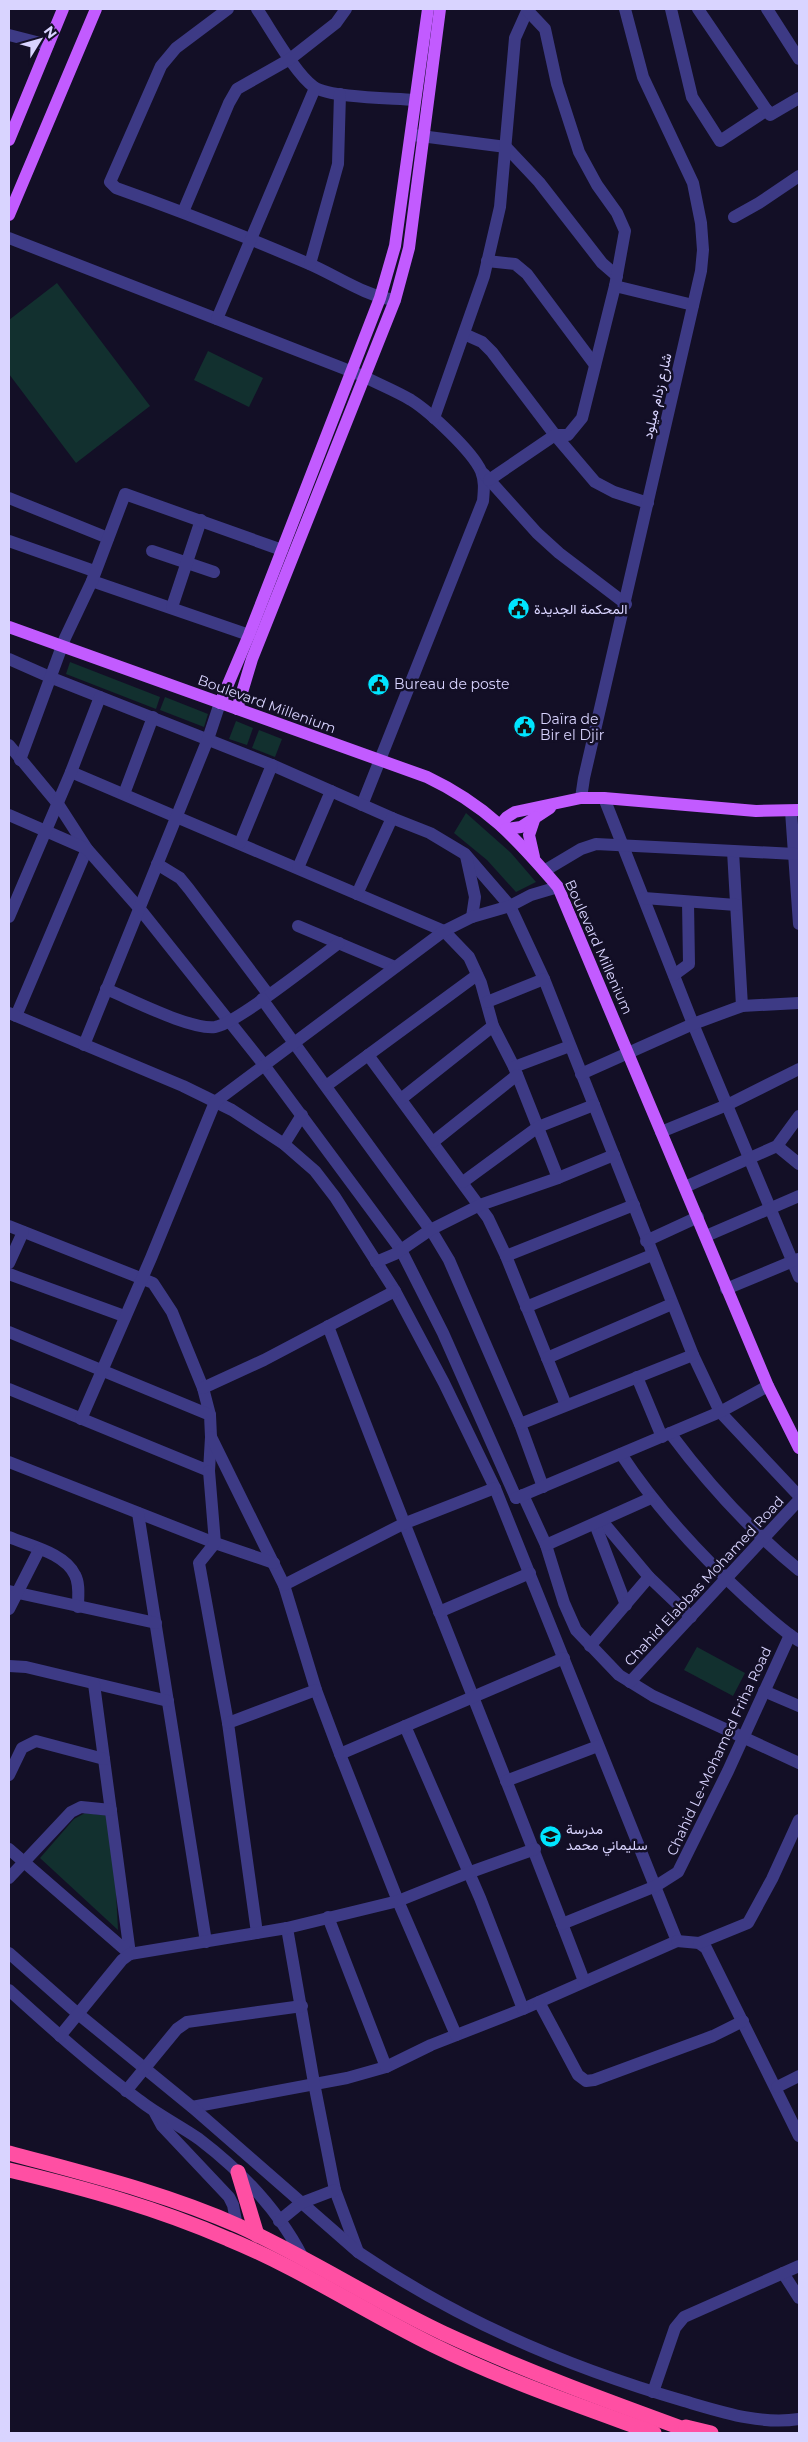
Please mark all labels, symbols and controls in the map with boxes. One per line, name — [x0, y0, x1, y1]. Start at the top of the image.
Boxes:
north arrow — [15, 15, 65, 65]
text: N — [40, 22, 61, 42]
street label: شارع زدام ميلود — [638, 351, 678, 441]
public building icon: المحكمة الجديدة — [506, 597, 530, 621]
place label: المحكمة الجديدة — [534, 600, 628, 618]
street label: Boulevard Millenium — [196, 671, 338, 737]
public building icon: Bureau de poste — [366, 672, 390, 696]
place label: Bureau de poste — [394, 675, 510, 693]
place label: Daïra de Bir el Djir — [540, 710, 605, 744]
public building icon: Daïra de Bir el Djir — [512, 715, 536, 739]
street label: Boulevard Millenium — [561, 877, 637, 1017]
street label: Chahid Elabbas Mohamed Road — [620, 1492, 788, 1670]
street label: Chahid Le-Mohamed Friha Road — [663, 1644, 775, 1858]
place label: مدرسة سليماني محمد — [566, 1820, 647, 1857]
school or university icon: مدرسة سليماني محمد — [538, 1825, 562, 1849]

